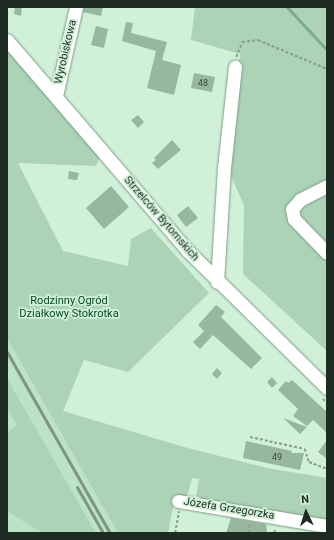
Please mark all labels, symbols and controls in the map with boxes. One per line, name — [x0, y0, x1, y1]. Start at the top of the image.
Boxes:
street label: Wyrobiskowa — [52, 19, 80, 85]
house number: 48 — [198, 78, 208, 88]
street label: Strzelców Bytomskich — [121, 174, 201, 264]
park label: Rodzinny Ogród Działkowy Stokrotka — [19, 295, 119, 321]
house number: 49 — [272, 452, 282, 462]
north arrow — [286, 492, 326, 532]
text: N — [301, 493, 309, 506]
street label: Józefa Grzegorzka — [183, 495, 275, 523]

